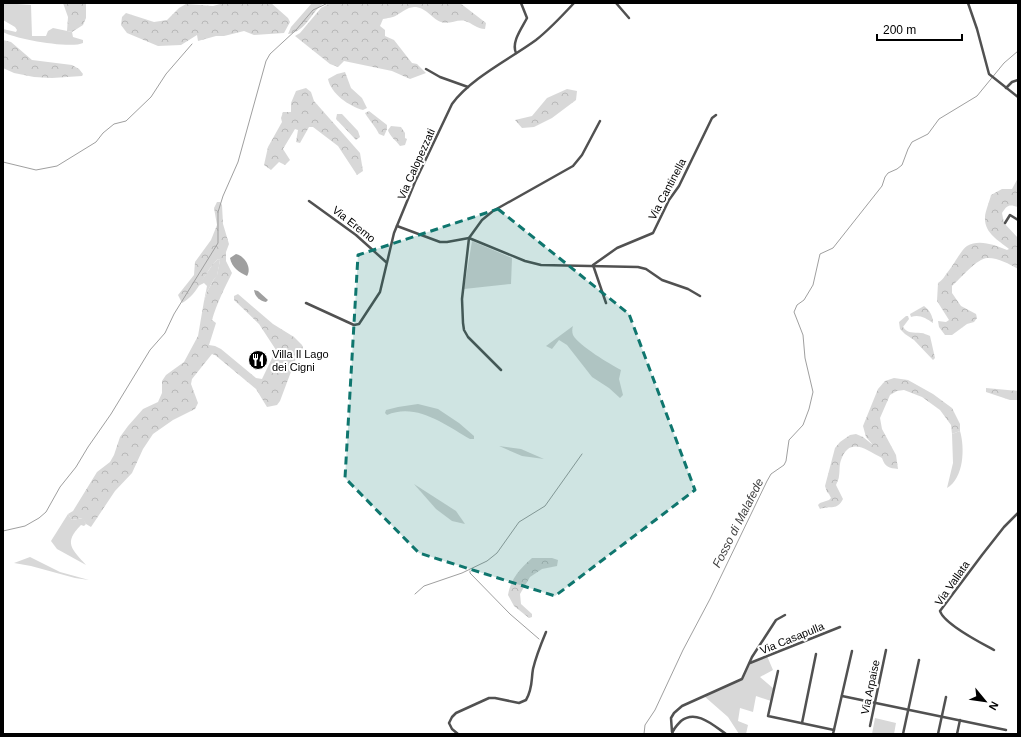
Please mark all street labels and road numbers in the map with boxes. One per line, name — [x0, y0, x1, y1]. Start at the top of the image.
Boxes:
street label: Via Calopezzati — [395, 127, 437, 201]
street label: Via Cantinella — [646, 156, 689, 222]
street label: Via Eremo — [330, 204, 378, 244]
street label: Via Vallata — [932, 558, 972, 608]
street label: Via Casapulla — [758, 619, 826, 656]
street label: Via Arpaise — [858, 659, 882, 715]

